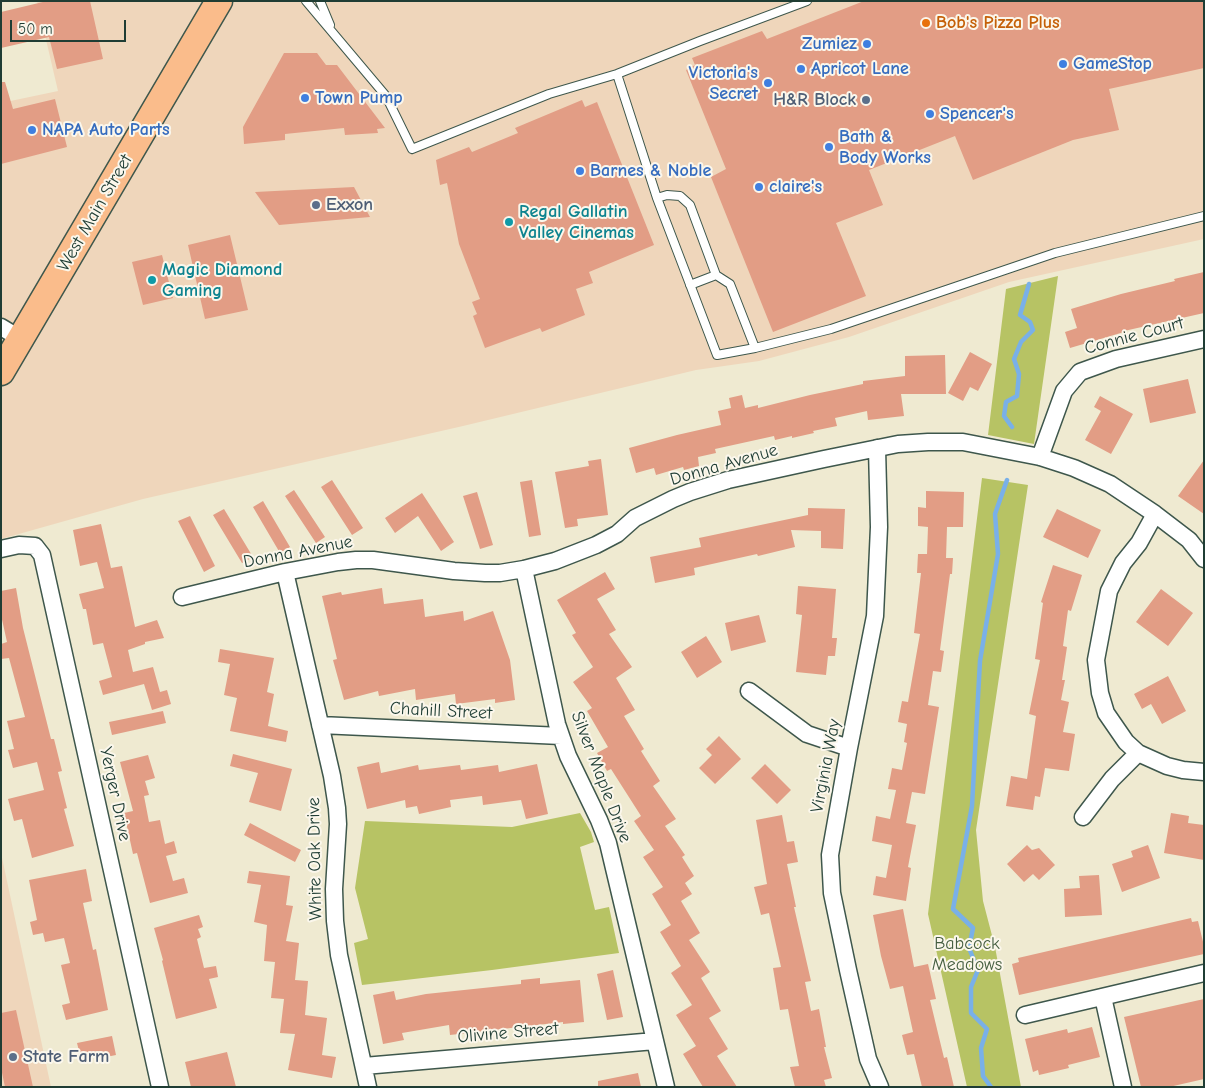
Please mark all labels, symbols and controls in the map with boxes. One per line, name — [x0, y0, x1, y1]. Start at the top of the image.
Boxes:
scale bar — [12, 10, 129, 42]
place label: Bob's Pizza Plus — [936, 12, 1060, 34]
marker: Bob's Pizza Plus — [920, 17, 932, 29]
text: 50 m — [18, 20, 53, 38]
place label: Zumiez — [802, 33, 857, 55]
marker: Zumiez — [861, 38, 873, 50]
place label: GameStop — [1073, 53, 1152, 75]
place label: Apricot Lane — [811, 58, 909, 80]
marker: GameStop — [1057, 58, 1069, 70]
place label: Victoria's Secret — [689, 62, 758, 104]
marker: Apricot Lane — [795, 63, 807, 75]
marker: Victoria's Secret — [762, 77, 774, 89]
place label: Town Pump — [315, 87, 403, 109]
place label: H&R Block — [773, 89, 856, 111]
marker: Town Pump — [299, 92, 311, 104]
marker: H&R Block — [860, 94, 872, 106]
place label: Spencer's — [940, 103, 1014, 125]
marker: Spencer's — [924, 108, 936, 120]
place label: NAPA Auto Parts — [42, 119, 170, 141]
marker: NAPA Auto Parts — [26, 124, 38, 136]
place label: Bath & Body Works — [839, 126, 931, 168]
marker: Bath & Body Works — [823, 141, 835, 153]
street label: West Main Street — [53, 151, 137, 275]
place label: Barnes & Noble — [590, 160, 711, 182]
marker: Barnes & Noble — [574, 165, 586, 177]
place label: claire's — [769, 176, 822, 198]
marker: claire's — [753, 181, 765, 193]
place label: Exxon — [326, 194, 373, 216]
marker: Exxon — [310, 199, 322, 211]
place label: Regal Gallatin Valley Cinemas — [519, 201, 634, 243]
marker: Regal Gallatin Valley Cinemas — [503, 216, 515, 228]
place label: Magic Diamond Gaming — [162, 259, 282, 302]
marker: Magic Diamond Gaming — [146, 274, 158, 286]
street label: Connie Court — [1082, 312, 1186, 360]
street label: Donna Avenue — [668, 439, 780, 491]
street label: Donna Avenue — [242, 531, 354, 573]
street label: Chahill Street — [389, 698, 493, 724]
street label: Silver Maple Drive — [566, 708, 636, 846]
street label: Virginia Way — [806, 717, 846, 815]
street label: Yerger Drive — [94, 745, 136, 843]
street label: White Oak Drive — [303, 797, 327, 921]
park label: Babcock Meadows — [932, 933, 1002, 976]
street label: Olivine Street — [457, 1018, 559, 1048]
place label: State Farm — [23, 1046, 109, 1068]
marker: State Farm — [7, 1051, 19, 1063]

